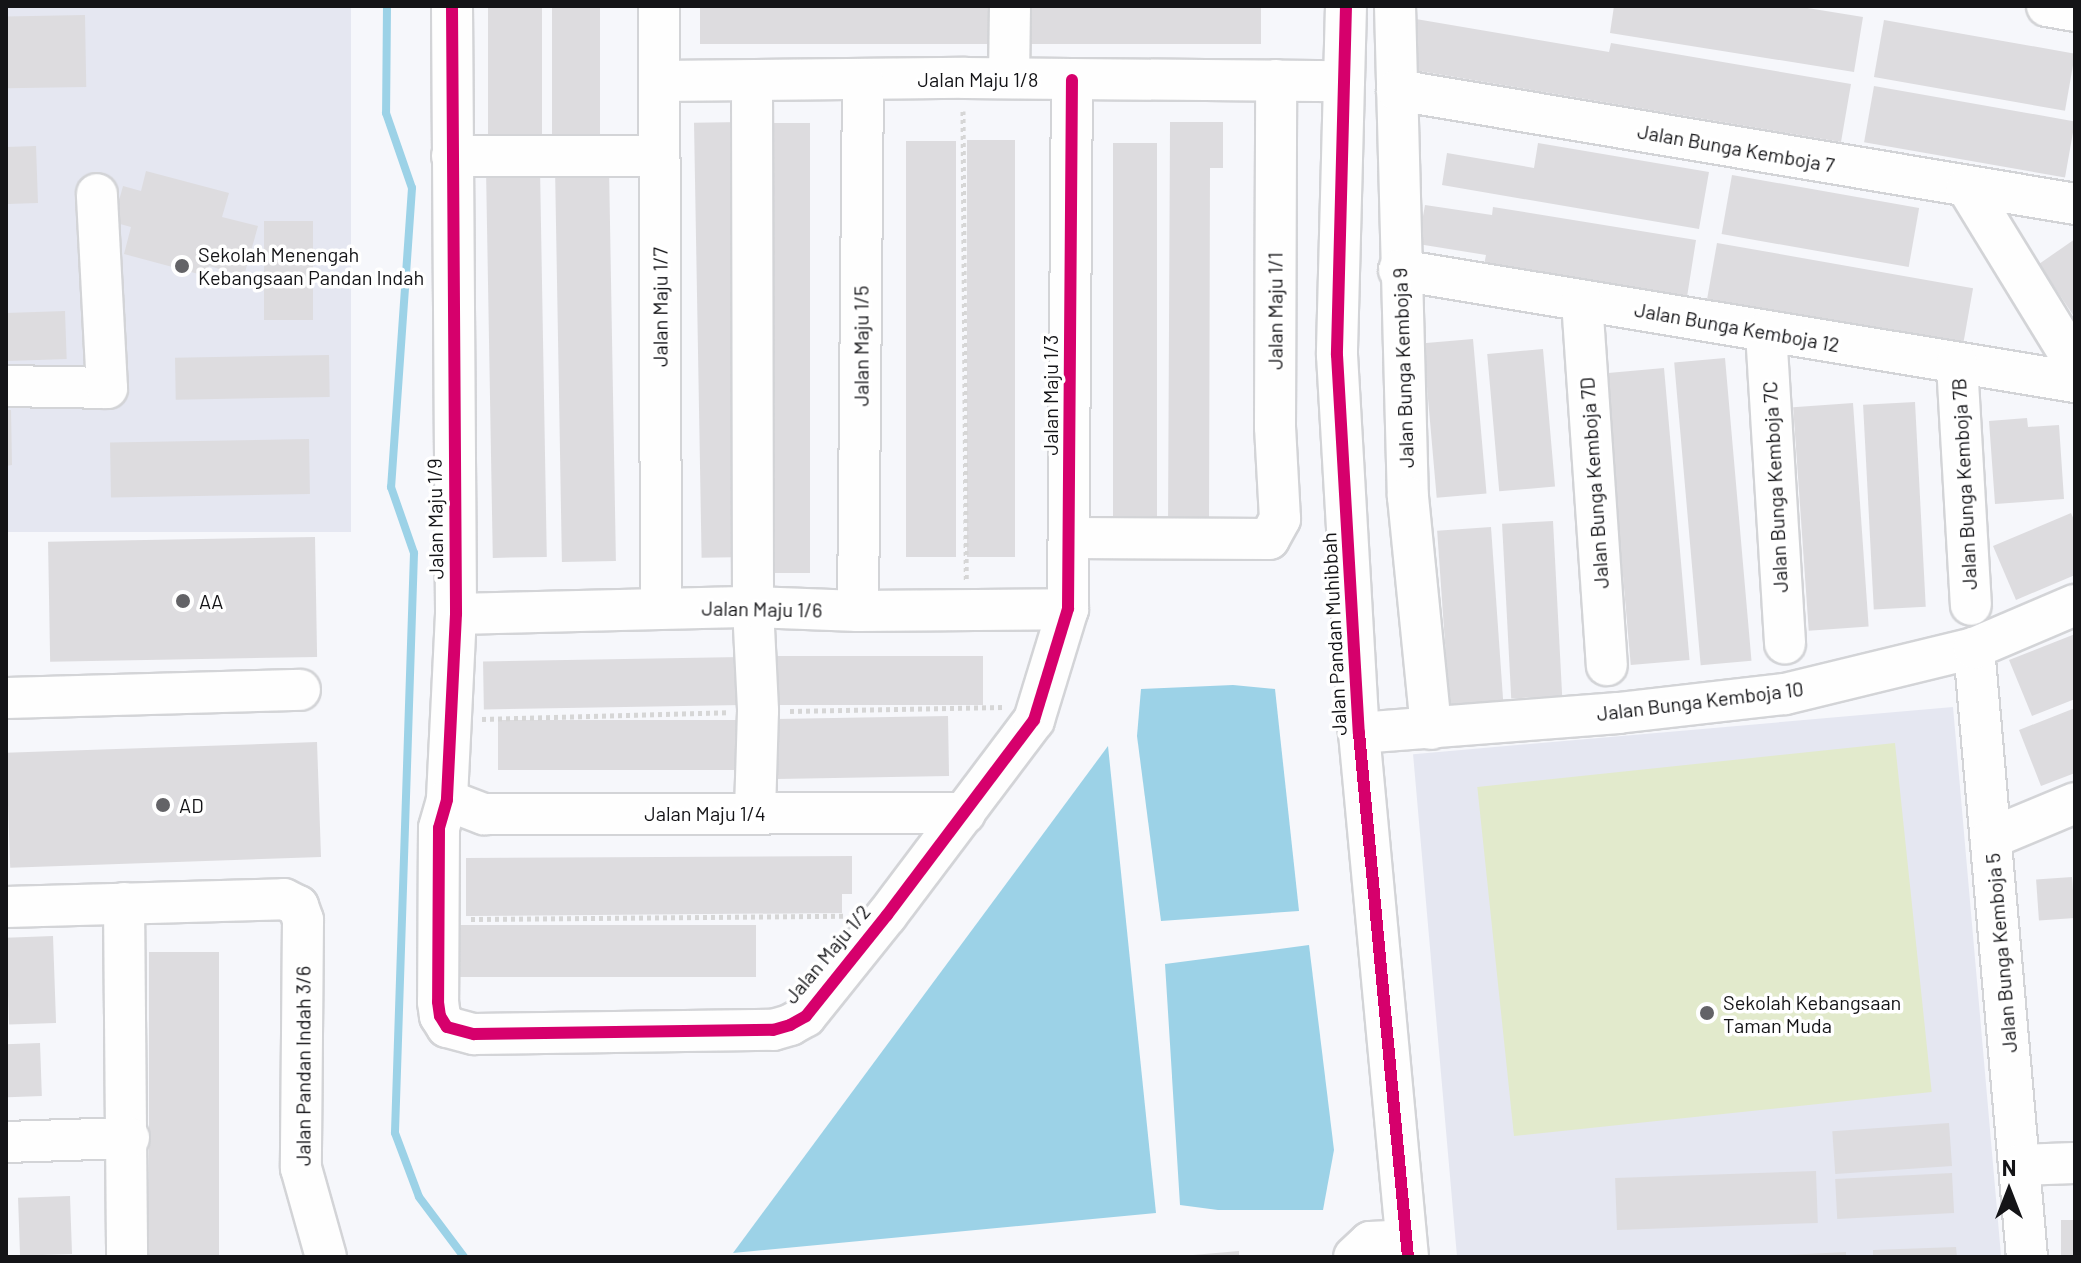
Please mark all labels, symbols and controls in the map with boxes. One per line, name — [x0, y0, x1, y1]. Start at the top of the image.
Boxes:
street label: Jalan Maju 1/8 — [918, 67, 1038, 91]
street label: Jalan Bunga Kemboja 7 — [1636, 119, 1836, 177]
place label: Sekolah Menengah Kebangsaan Pandan Indah — [198, 242, 424, 289]
street label: Jalan Maju 1/7 — [648, 247, 672, 367]
street label: Jalan Maju 1/1 — [1263, 252, 1287, 370]
marker: Sekolah Menengah Kebangsaan Pandan Indah — [173, 257, 191, 275]
street label: Jalan Bunga Kemboja 9 — [1388, 267, 1418, 469]
street label: Jalan Maju 1/5 — [849, 286, 873, 406]
street label: Jalan Bunga Kemboja 12 — [1633, 297, 1841, 357]
street label: Jalan Maju 1/3 — [1038, 335, 1062, 455]
street label: Jalan Bunga Kemboja 7D — [1575, 377, 1613, 589]
street label: Jalan Bunga Kemboja 7B — [1946, 378, 1982, 590]
street label: Jalan Bunga Kemboja 7C — [1757, 381, 1793, 593]
street label: Jalan Maju 1/9 — [422, 458, 448, 580]
street label: Jalan Pandan Muhibbah — [1317, 532, 1351, 736]
place label: AA — [199, 589, 223, 613]
marker: AA — [174, 592, 192, 610]
street label: Jalan Maju 1/6 — [701, 596, 823, 622]
street label: Jalan Bunga Kemboja 10 — [1595, 676, 1805, 726]
place label: AD — [179, 793, 203, 817]
marker: AD — [154, 796, 172, 814]
street label: Jalan Maju 1/4 — [644, 801, 766, 825]
street label: Jalan Bunga Kemboja 5 — [1980, 852, 2022, 1054]
street label: Jalan Maju 1/2 — [779, 900, 875, 1008]
street label: Jalan Pandan Indah 3/6 — [291, 966, 315, 1166]
place label: Sekolah Kebangsaan Taman Muda — [1723, 990, 1901, 1037]
marker: Sekolah Kebangsaan Taman Muda — [1698, 1004, 1716, 1022]
north arrow — [1969, 1151, 2049, 1231]
text: N — [2002, 1154, 2016, 1180]

